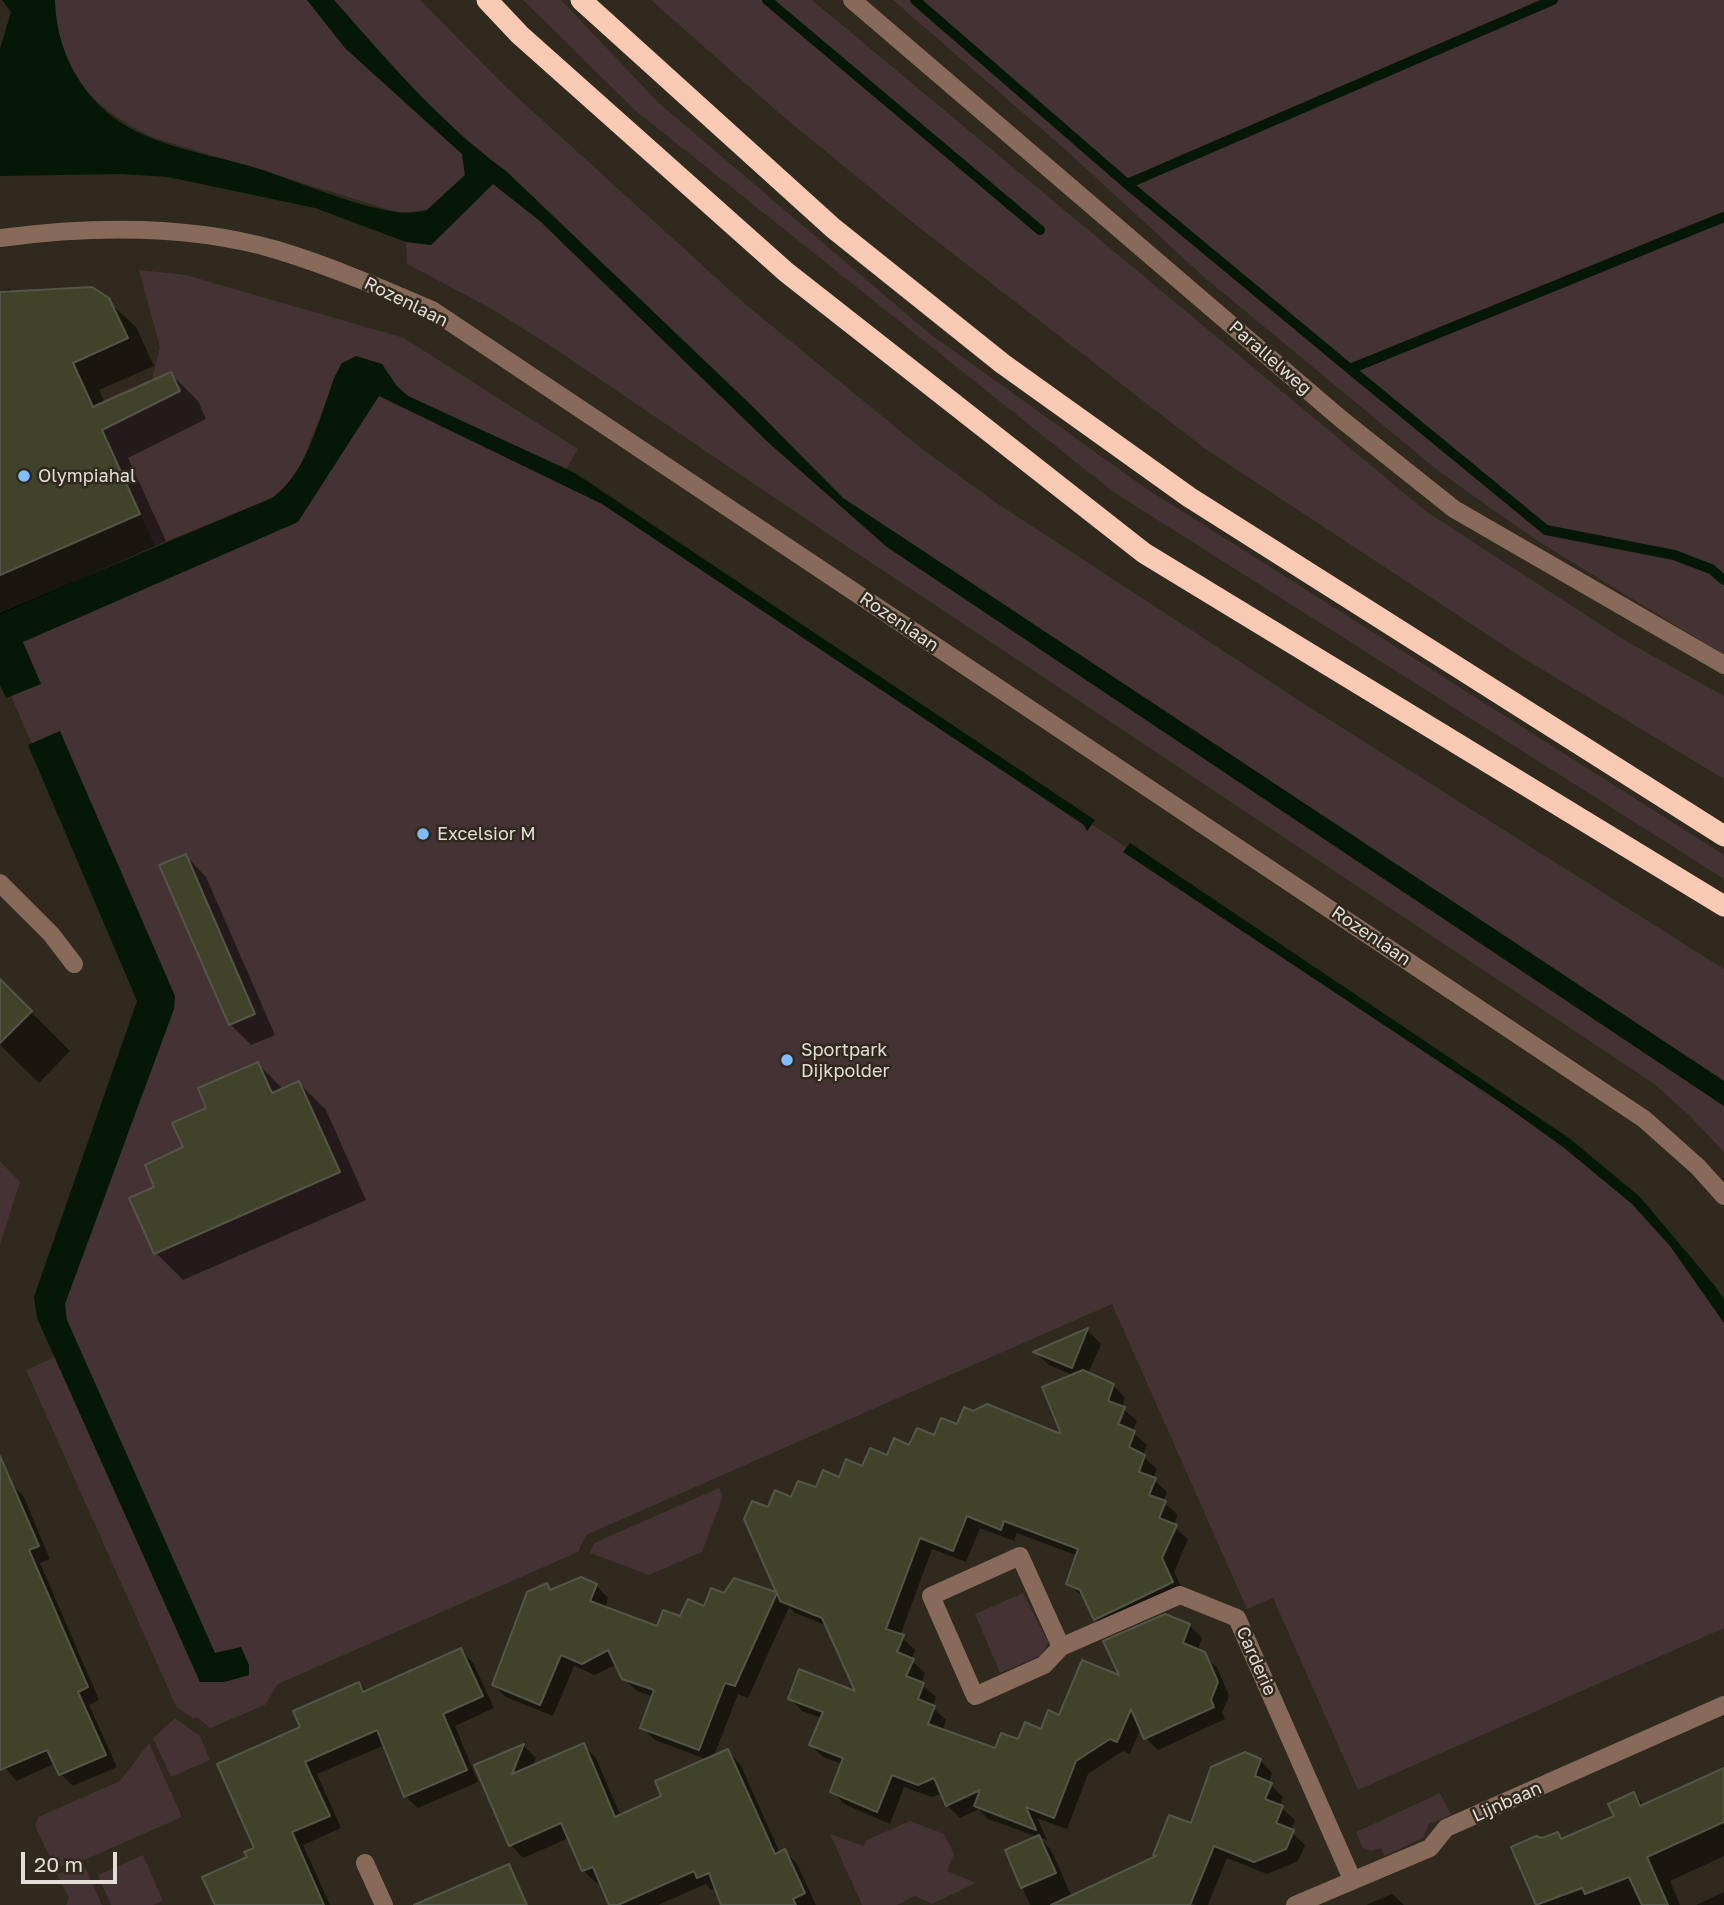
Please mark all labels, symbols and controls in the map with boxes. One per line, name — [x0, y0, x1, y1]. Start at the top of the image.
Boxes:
street label: Rozenlaan — [360, 272, 452, 332]
street label: Parallelweg — [1224, 316, 1316, 400]
place label: Olympiahal — [38, 465, 136, 487]
marker: Olympiahal — [16, 468, 32, 484]
street label: Rozenlaan — [855, 588, 943, 656]
place label: Excelsior M — [437, 823, 536, 845]
marker: Excelsior M — [415, 826, 431, 842]
street label: Rozenlaan — [1327, 902, 1415, 970]
place label: Sportpark Dijkpolder — [801, 1039, 889, 1082]
marker: Sportpark Dijkpolder — [779, 1052, 795, 1068]
street label: Carderie — [1231, 1623, 1281, 1699]
street label: Lijnbaan — [1469, 1777, 1545, 1827]
scale bar — [24, 1839, 121, 1883]
text: 20 m — [34, 1851, 83, 1877]

